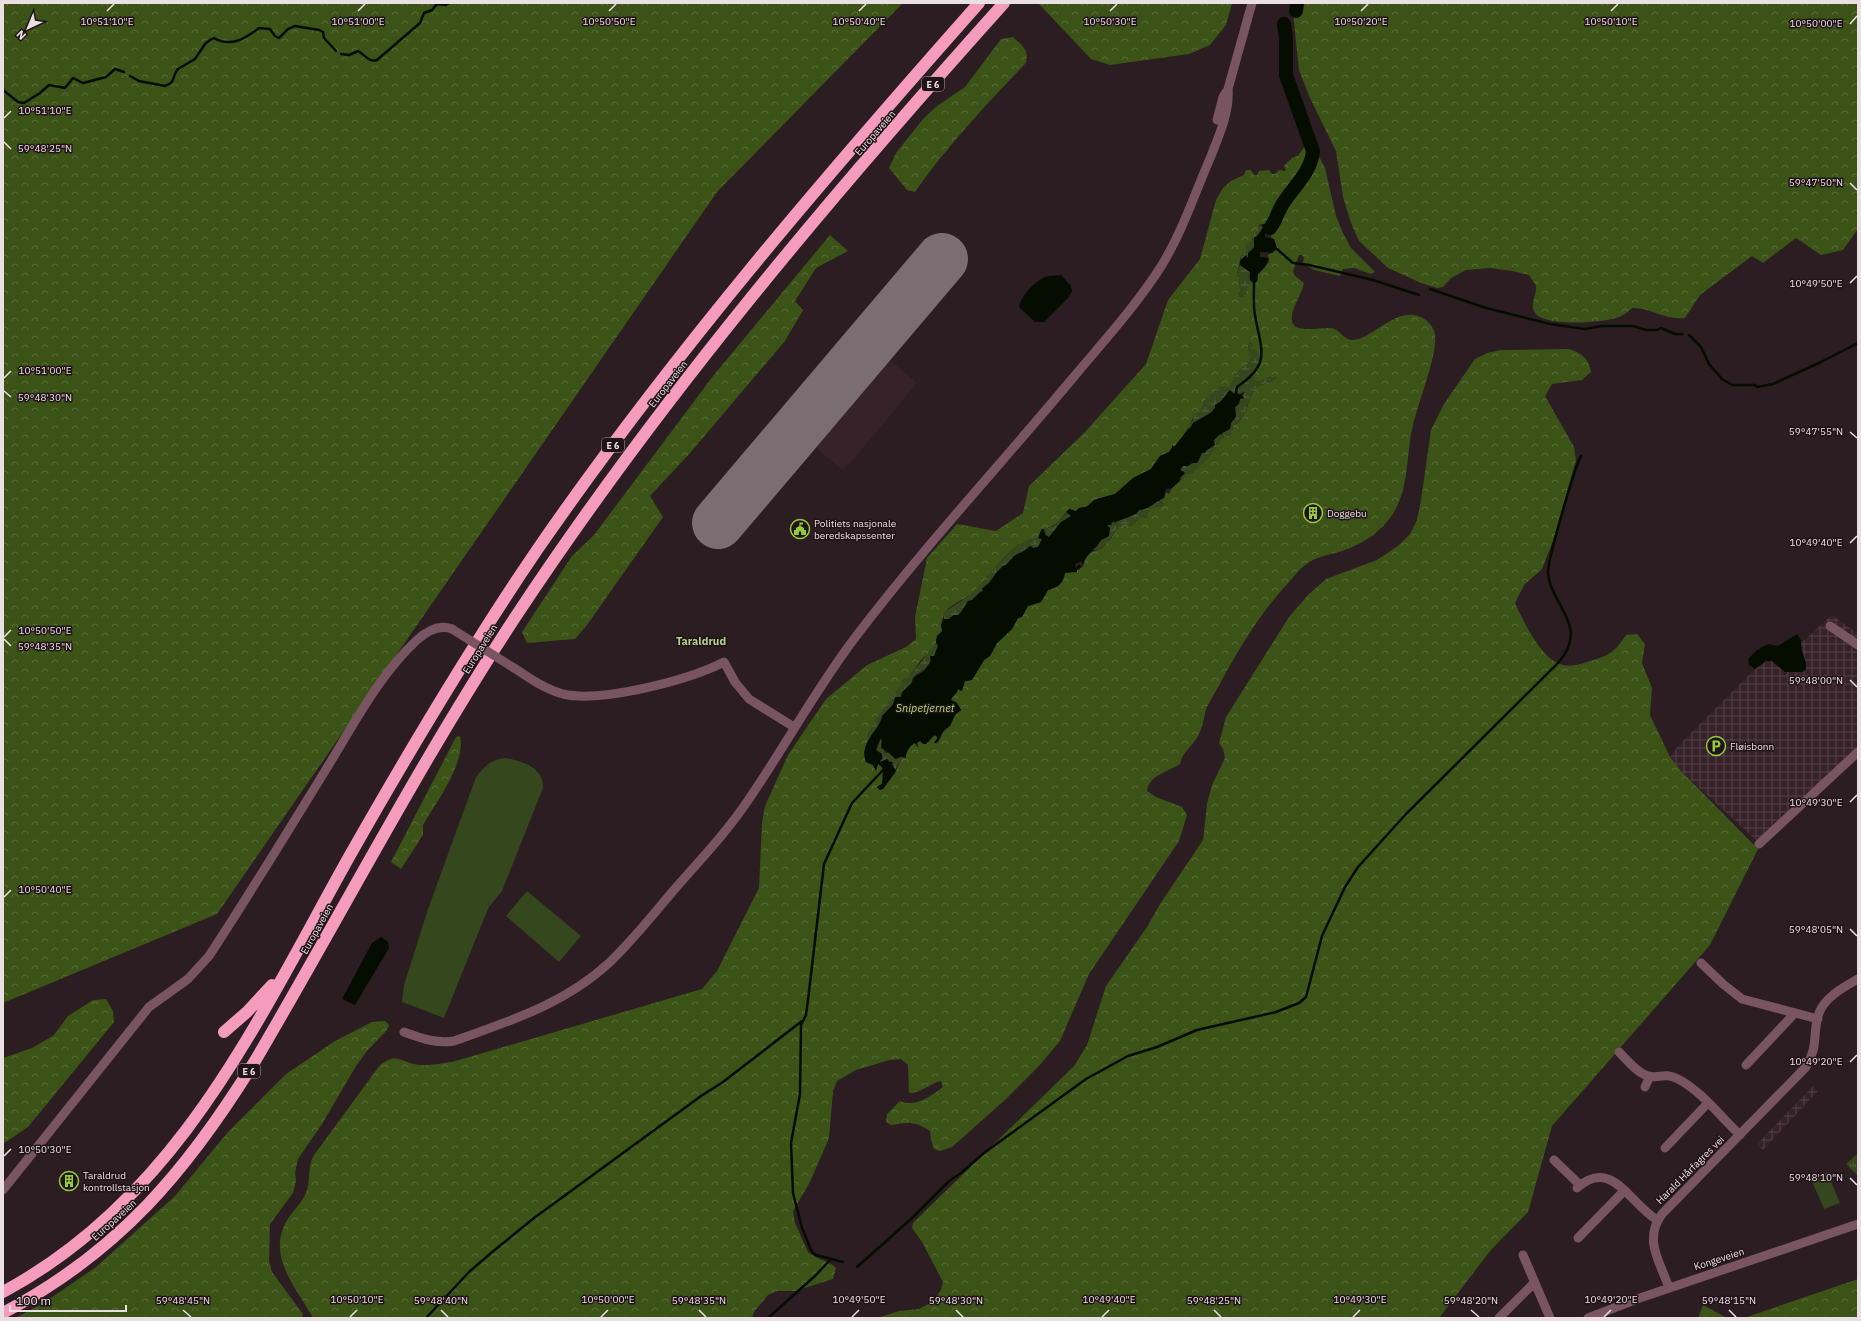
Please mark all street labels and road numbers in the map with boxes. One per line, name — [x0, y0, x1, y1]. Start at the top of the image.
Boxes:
road number: E 6 — [922, 77, 944, 91]
street label: Europaveien — [852, 108, 898, 158]
street label: Europaveien — [646, 358, 690, 410]
road number: E 6 — [602, 438, 624, 452]
street label: Europaveien — [460, 622, 500, 676]
street label: Europaveien — [298, 901, 336, 957]
road number: E 6 — [238, 1064, 260, 1078]
street label: Harald Hårfagres vei — [1653, 1133, 1727, 1207]
street label: Europaveien — [89, 1197, 139, 1243]
street label: Kongeveien — [1692, 1245, 1746, 1273]

